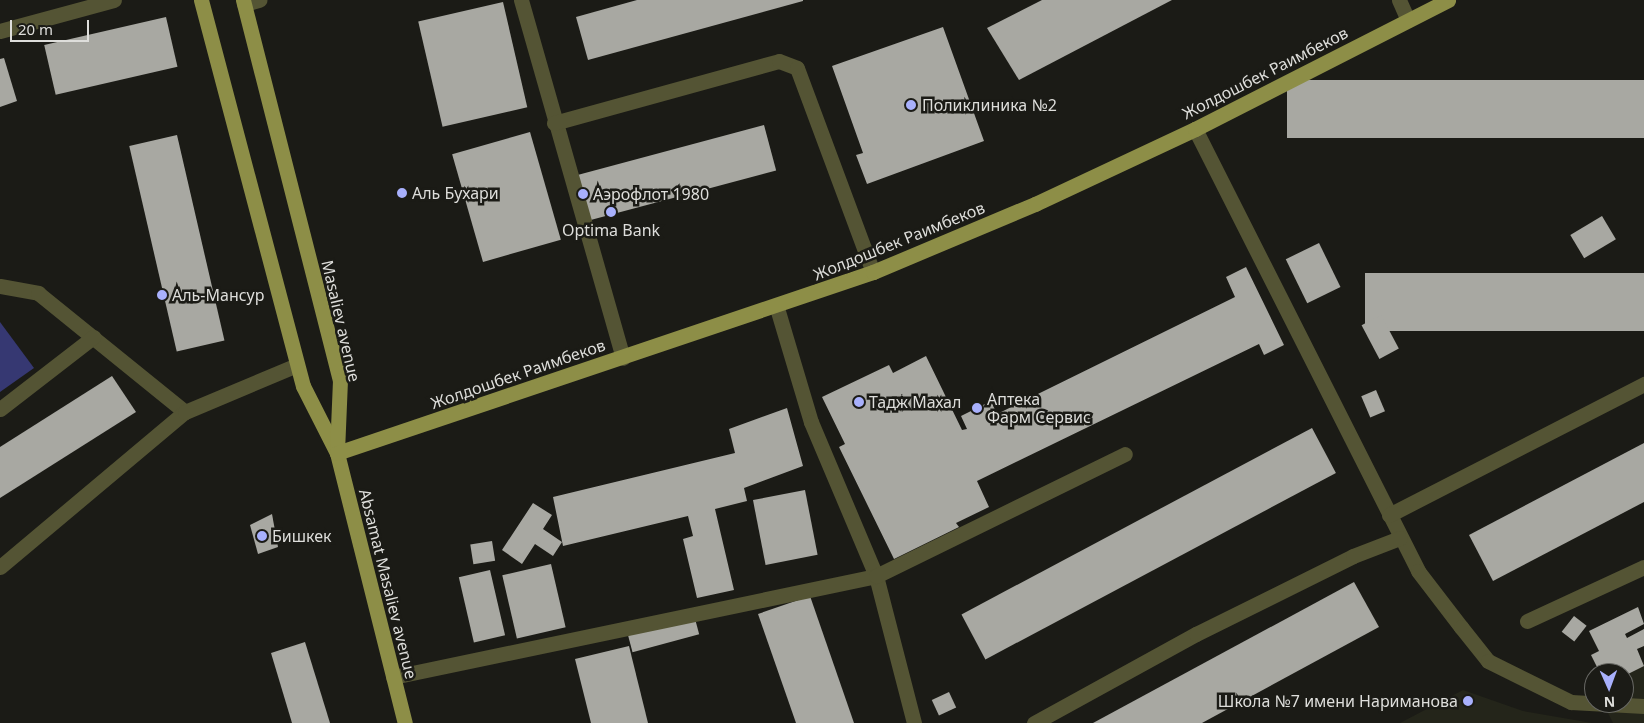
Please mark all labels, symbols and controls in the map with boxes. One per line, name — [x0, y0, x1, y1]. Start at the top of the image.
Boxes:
scale bar — [12, 10, 91, 42]
text: 20 m — [18, 19, 53, 39]
street label: Жолдошбек Раимбеков — [1179, 23, 1351, 123]
place label: Поликлиника №2 — [922, 95, 1057, 115]
marker: Поликлиника №2 — [904, 98, 918, 112]
place label: Аль Бухари — [412, 183, 499, 203]
place label: Аэрофлот 1980 — [593, 184, 709, 204]
marker: Аль Бухари — [396, 187, 408, 199]
marker: Аэрофлот 1980 — [577, 188, 589, 200]
street label: Жолдошбек Раимбеков — [811, 198, 987, 284]
marker: Optima Bank — [605, 206, 617, 218]
place label: Optima Bank — [562, 220, 660, 240]
street label: Masaliev avenue — [318, 258, 364, 384]
place label: Аль-Мансур — [172, 285, 264, 305]
marker: Аль-Мансур — [156, 289, 168, 301]
street label: Жолдошбек Раимбеков — [428, 335, 608, 413]
place label: Аптека Фарм Сервис — [987, 389, 1091, 427]
place label: Тадж Махал — [869, 392, 961, 412]
marker: Тадж Махал — [853, 396, 865, 408]
marker: Аптека Фарм Сервис — [971, 402, 983, 414]
street label: Absamat Masaliev avenue — [355, 487, 421, 681]
place label: Бишкек — [272, 526, 332, 546]
marker: Бишкек — [256, 530, 268, 542]
north arrow — [1584, 663, 1634, 713]
place label: Школа №7 имени Нариманова — [1218, 691, 1458, 711]
text: N — [1603, 693, 1616, 712]
marker: Школа №7 имени Нариманова — [1462, 695, 1474, 707]

